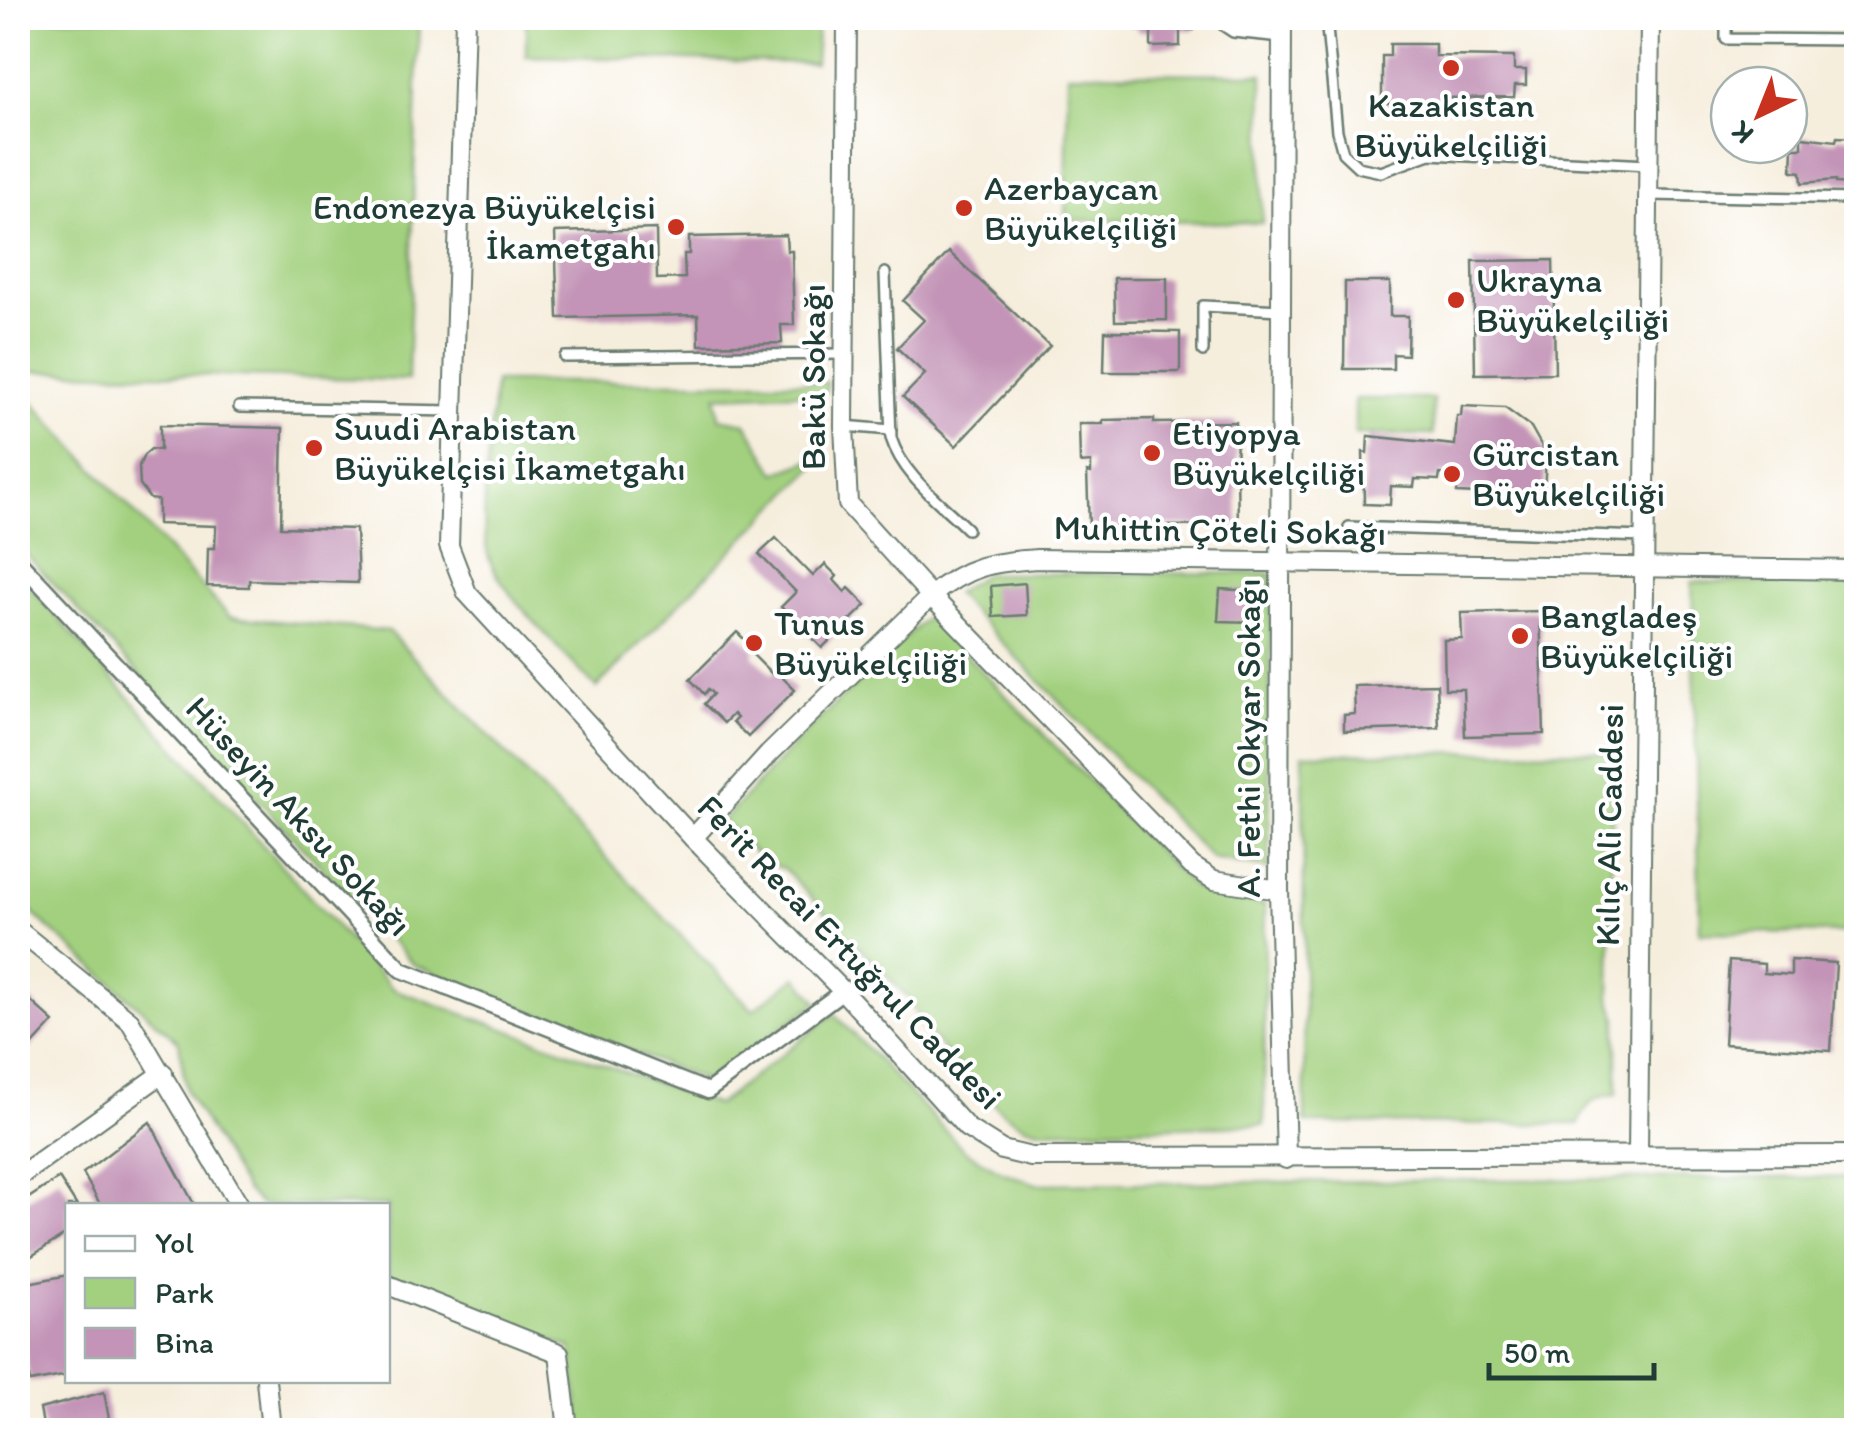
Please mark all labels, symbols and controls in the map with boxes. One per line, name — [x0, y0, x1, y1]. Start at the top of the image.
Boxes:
marker: Kazakistan Büyükelçiliği — [1440, 57, 1462, 79]
north arrow — [1709, 65, 1809, 165]
place label: Kazakistan Büyükelçiliği — [1354, 84, 1548, 166]
text: K — [1723, 114, 1760, 152]
place label: Azerbaycan Büyükelçiliği — [984, 167, 1177, 249]
place label: Endonezya Büyükelçisi İkametgahı — [313, 186, 656, 268]
marker: Azerbaycan Büyükelçiliği — [953, 197, 975, 219]
marker: Endonezya Büyükelçisi İkametgahı — [665, 216, 687, 238]
place label: Ukrayna Büyükelçiliği — [1476, 259, 1669, 341]
street label: Bakü Sokağı — [792, 284, 834, 470]
marker: Ukrayna Büyükelçiliği — [1445, 289, 1467, 311]
place label: Suudi Arabistan Büyükelçisi İkametgahı — [334, 407, 686, 489]
place label: Etiyopya Büyükelçiliği — [1172, 412, 1365, 494]
place label: Gürcistan Büyükelçiliği — [1472, 433, 1665, 515]
marker: Suudi Arabistan Büyükelçisi İkametgahı — [303, 437, 325, 459]
marker: Etiyopya Büyükelçiliği — [1141, 442, 1163, 464]
marker: Gürcistan Büyükelçiliği — [1441, 463, 1463, 485]
street label: Muhittin Çöteli Sokağı — [1053, 506, 1387, 554]
street label: A. Fethi Okyar Sokağı — [1227, 578, 1269, 898]
place label: Bangladeş Büyükelçiliği — [1540, 595, 1733, 677]
place label: Tunus Büyükelçiliği — [774, 602, 967, 684]
marker: Bangladeş Büyükelçiliği — [1509, 625, 1531, 647]
marker: Tunus Büyükelçiliği — [743, 632, 765, 654]
street label: Hüseyin Aksu Sokağı — [177, 688, 421, 944]
street label: Kılıç Ali Caddesi — [1586, 704, 1632, 946]
street label: Ferit Recai Ertuğrul Caddesi — [689, 786, 1011, 1118]
legend — [65, 1203, 390, 1383]
text: Yol — [155, 1224, 194, 1261]
text: Park — [155, 1274, 214, 1311]
scale bar — [1489, 1318, 1654, 1380]
text: Bina — [155, 1324, 214, 1361]
text: 50 m — [1504, 1334, 1570, 1371]

